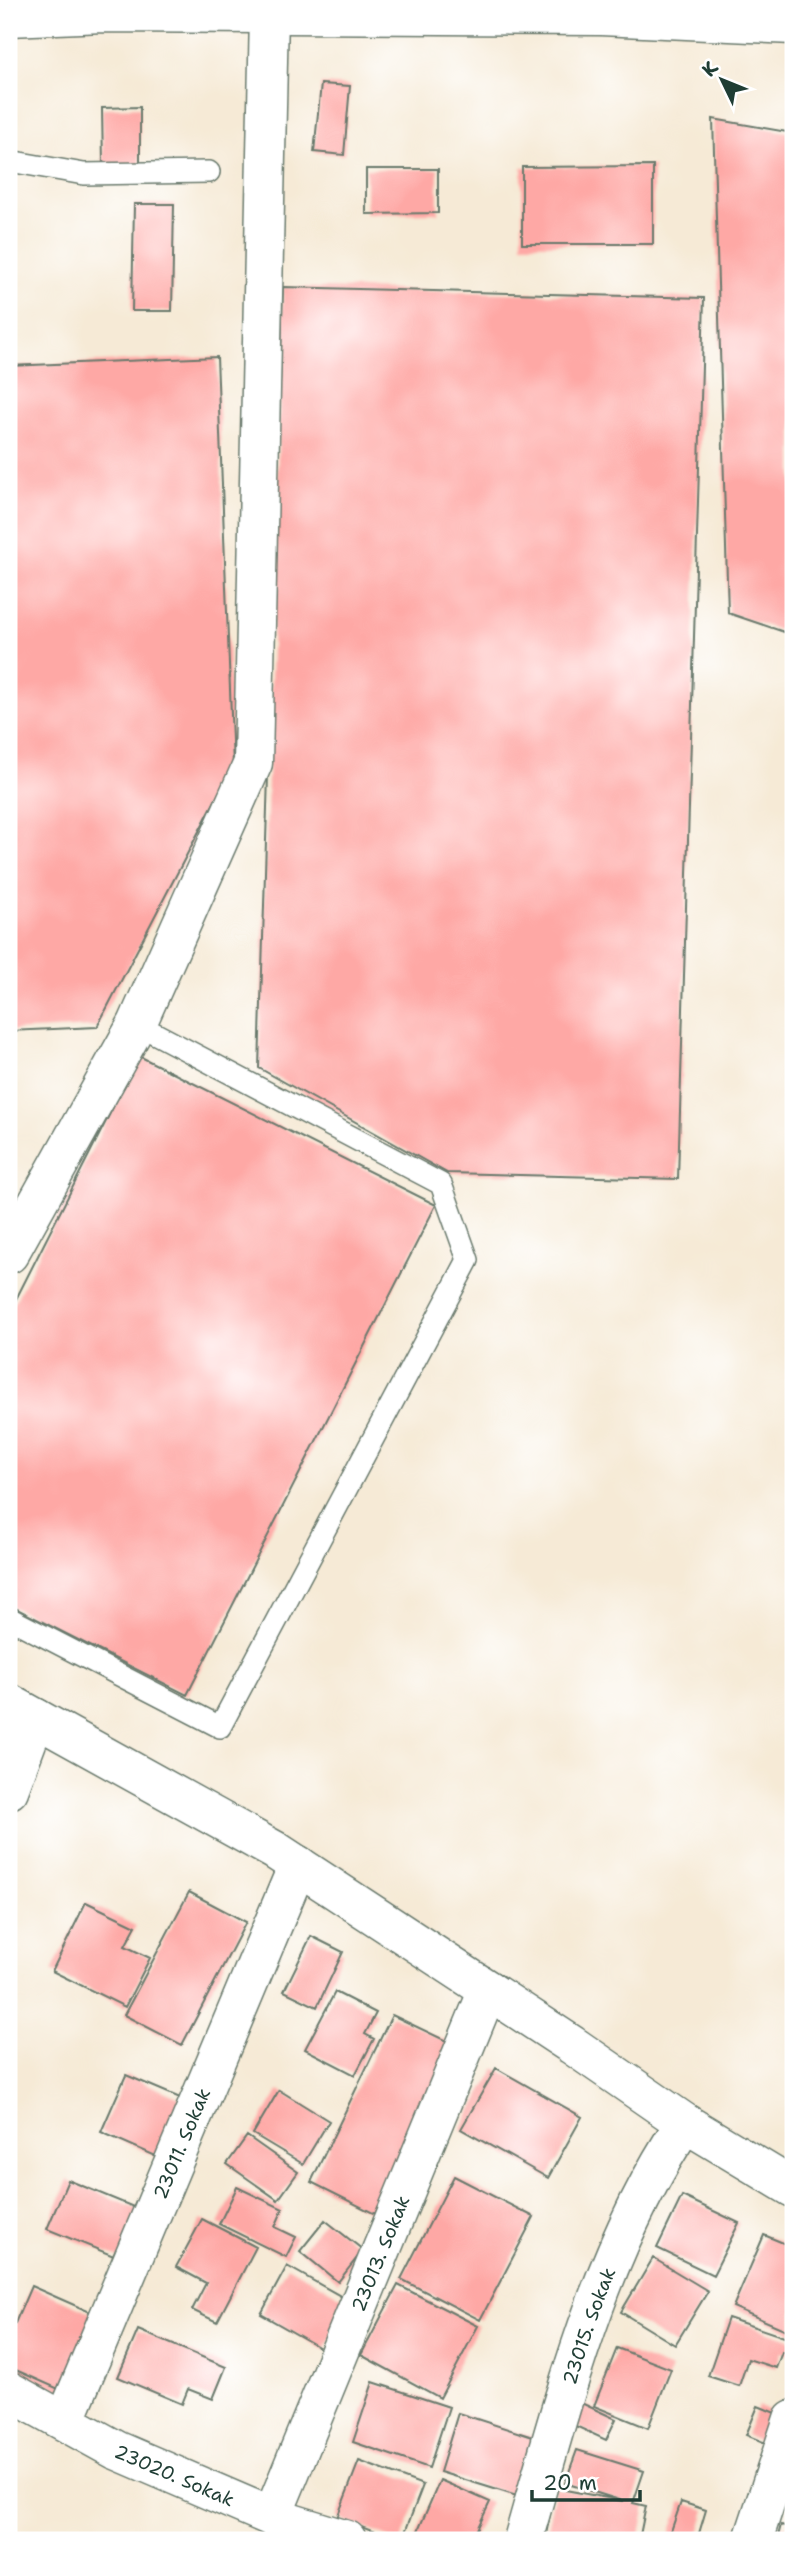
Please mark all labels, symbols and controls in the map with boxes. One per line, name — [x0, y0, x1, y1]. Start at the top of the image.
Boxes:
north arrow — [686, 46, 756, 116]
text: K — [696, 55, 724, 82]
street label: 23011. Sokak — [147, 2084, 216, 2203]
street label: 23013. Sokak — [346, 2192, 416, 2315]
street label: 23015. Sokak — [557, 2264, 621, 2388]
street label: 23020. Sokak — [111, 2439, 238, 2512]
scale bar — [532, 2458, 641, 2502]
text: 20 m — [543, 2469, 597, 2497]

